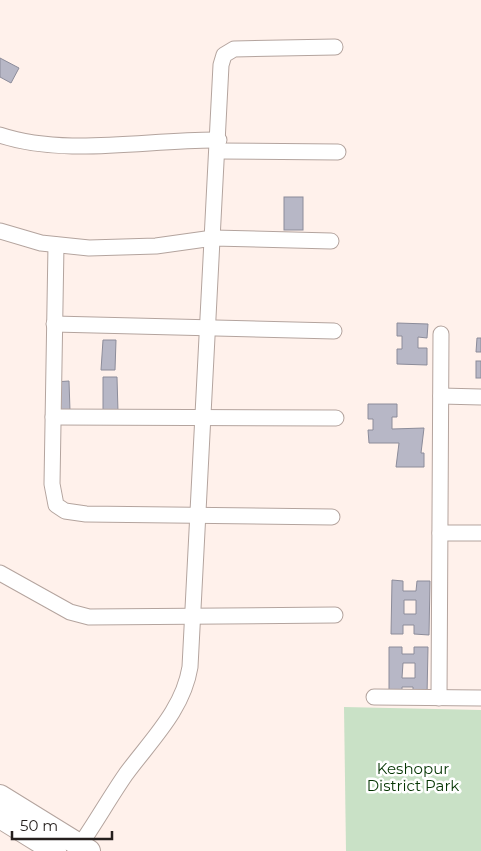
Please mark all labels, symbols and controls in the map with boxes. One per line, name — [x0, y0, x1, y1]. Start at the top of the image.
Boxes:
park label: Keshopur District Park — [367, 759, 459, 795]
scale bar — [12, 808, 112, 840]
text: 50 m — [20, 816, 58, 835]

